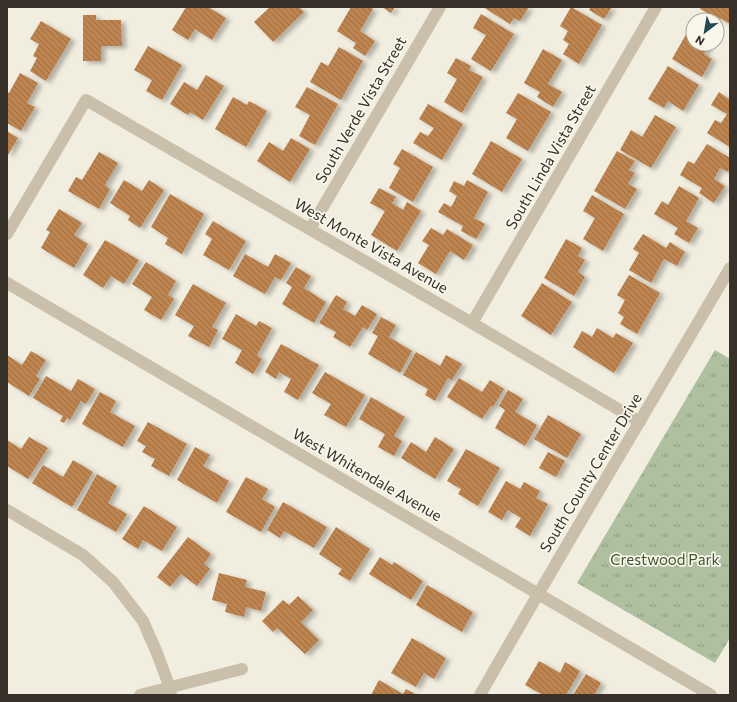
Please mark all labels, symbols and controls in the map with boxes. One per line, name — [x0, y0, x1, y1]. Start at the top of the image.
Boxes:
north arrow — [685, 12, 725, 52]
street label: South Verde Vista Street — [311, 33, 410, 186]
text: N — [693, 33, 706, 49]
street label: South Linda Vista Street — [501, 81, 599, 232]
street label: West Monte Vista Avenue — [291, 194, 452, 297]
street label: South County Center Drive — [535, 390, 645, 555]
street label: West Whitendale Avenue — [290, 424, 445, 524]
park label: Crestwood Park — [610, 550, 720, 568]

